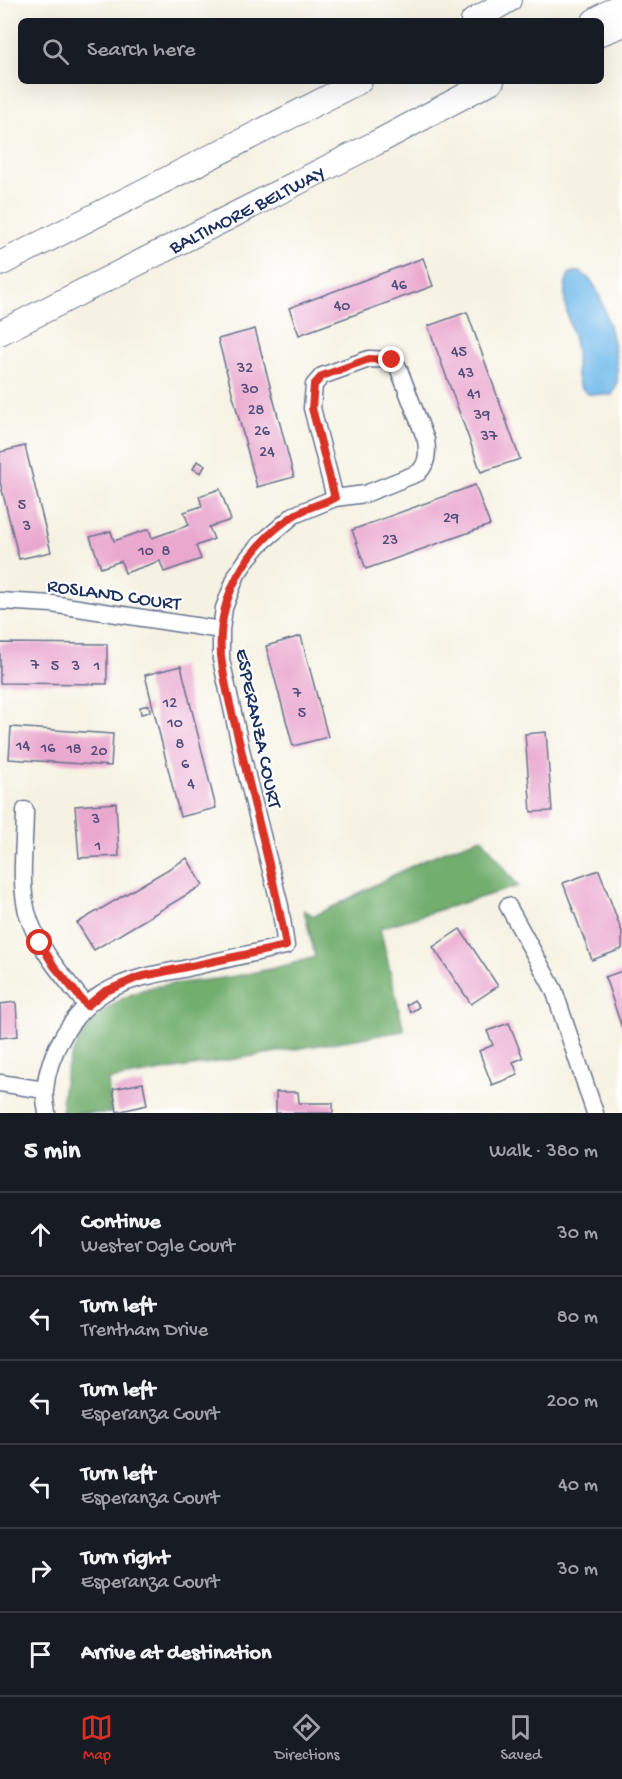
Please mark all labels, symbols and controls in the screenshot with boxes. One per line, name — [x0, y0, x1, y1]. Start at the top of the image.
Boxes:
search box — [18, 18, 604, 84]
icon: search — [39, 35, 72, 68]
text: Search here — [87, 38, 195, 64]
street label: BALTIMORE BELTWAY — [165, 163, 330, 261]
house number: 46 — [391, 277, 408, 296]
house number: 40 — [334, 298, 350, 317]
house number: 45 — [451, 344, 467, 363]
route end — [378, 346, 404, 372]
house number: 32 — [236, 360, 253, 379]
house number: 43 — [458, 365, 474, 384]
house number: 30 — [240, 381, 259, 400]
house number: 41 — [467, 386, 481, 405]
house number: 28 — [248, 402, 265, 421]
house number: 39 — [473, 407, 490, 426]
house number: 26 — [254, 423, 271, 442]
house number: 37 — [480, 428, 498, 447]
house number: 24 — [259, 444, 275, 463]
house number: 5 — [18, 497, 26, 516]
house number: 29 — [443, 510, 459, 529]
house number: 3 — [22, 518, 31, 537]
house number: 23 — [382, 532, 398, 551]
house number: 10 — [137, 543, 154, 562]
house number: 8 — [162, 543, 171, 562]
street label: ROSLAND COURT — [45, 576, 183, 617]
street label: ESPERANZA COURT — [228, 647, 285, 812]
house number: 7 — [30, 657, 40, 676]
house number: 5 — [51, 658, 59, 677]
house number: 3 — [71, 658, 80, 677]
house number: 1 — [93, 658, 100, 677]
house number: 7 — [292, 685, 302, 704]
house number: 12 — [162, 695, 177, 714]
house number: 5 — [298, 705, 306, 724]
house number: 10 — [166, 715, 183, 734]
house number: 8 — [176, 736, 185, 755]
house number: 14 — [15, 738, 30, 757]
house number: 16 — [40, 740, 56, 759]
house number: 18 — [65, 741, 82, 760]
house number: 20 — [91, 743, 107, 762]
house number: 6 — [181, 756, 190, 775]
house number: 4 — [187, 776, 195, 795]
house number: 3 — [91, 811, 100, 830]
house number: 1 — [94, 838, 101, 857]
route start — [26, 929, 52, 955]
text: 5 min — [24, 1137, 80, 1168]
text: Walk · 380 m — [489, 1141, 598, 1164]
text: Continue — [81, 1210, 161, 1236]
icon: ahead — [24, 1218, 57, 1251]
text: 30 m — [557, 1223, 598, 1246]
text: Wester Ogle Court — [81, 1236, 235, 1259]
text: Turn left — [81, 1294, 155, 1320]
icon: left — [24, 1302, 57, 1335]
text: 80 m — [557, 1307, 598, 1330]
text: Trentham Drive — [81, 1320, 208, 1343]
text: Turn left — [81, 1378, 155, 1404]
icon: left — [24, 1386, 57, 1419]
text: 200 m — [547, 1391, 598, 1414]
text: Esperanza Court — [81, 1404, 219, 1427]
text: Turn left — [81, 1462, 155, 1488]
icon: left — [24, 1470, 57, 1503]
text: 40 m — [558, 1475, 598, 1498]
text: Esperanza Court — [81, 1488, 219, 1511]
text: Turn right — [81, 1546, 169, 1572]
icon: right — [24, 1554, 57, 1587]
text: 30 m — [557, 1559, 598, 1582]
text: Esperanza Court — [81, 1572, 219, 1595]
icon: arrive — [24, 1638, 57, 1671]
text: Arrive at destination — [81, 1641, 271, 1667]
tab: Map — [80, 1711, 113, 1766]
tab: Directions — [274, 1711, 340, 1766]
tab: Saved — [500, 1711, 541, 1766]

